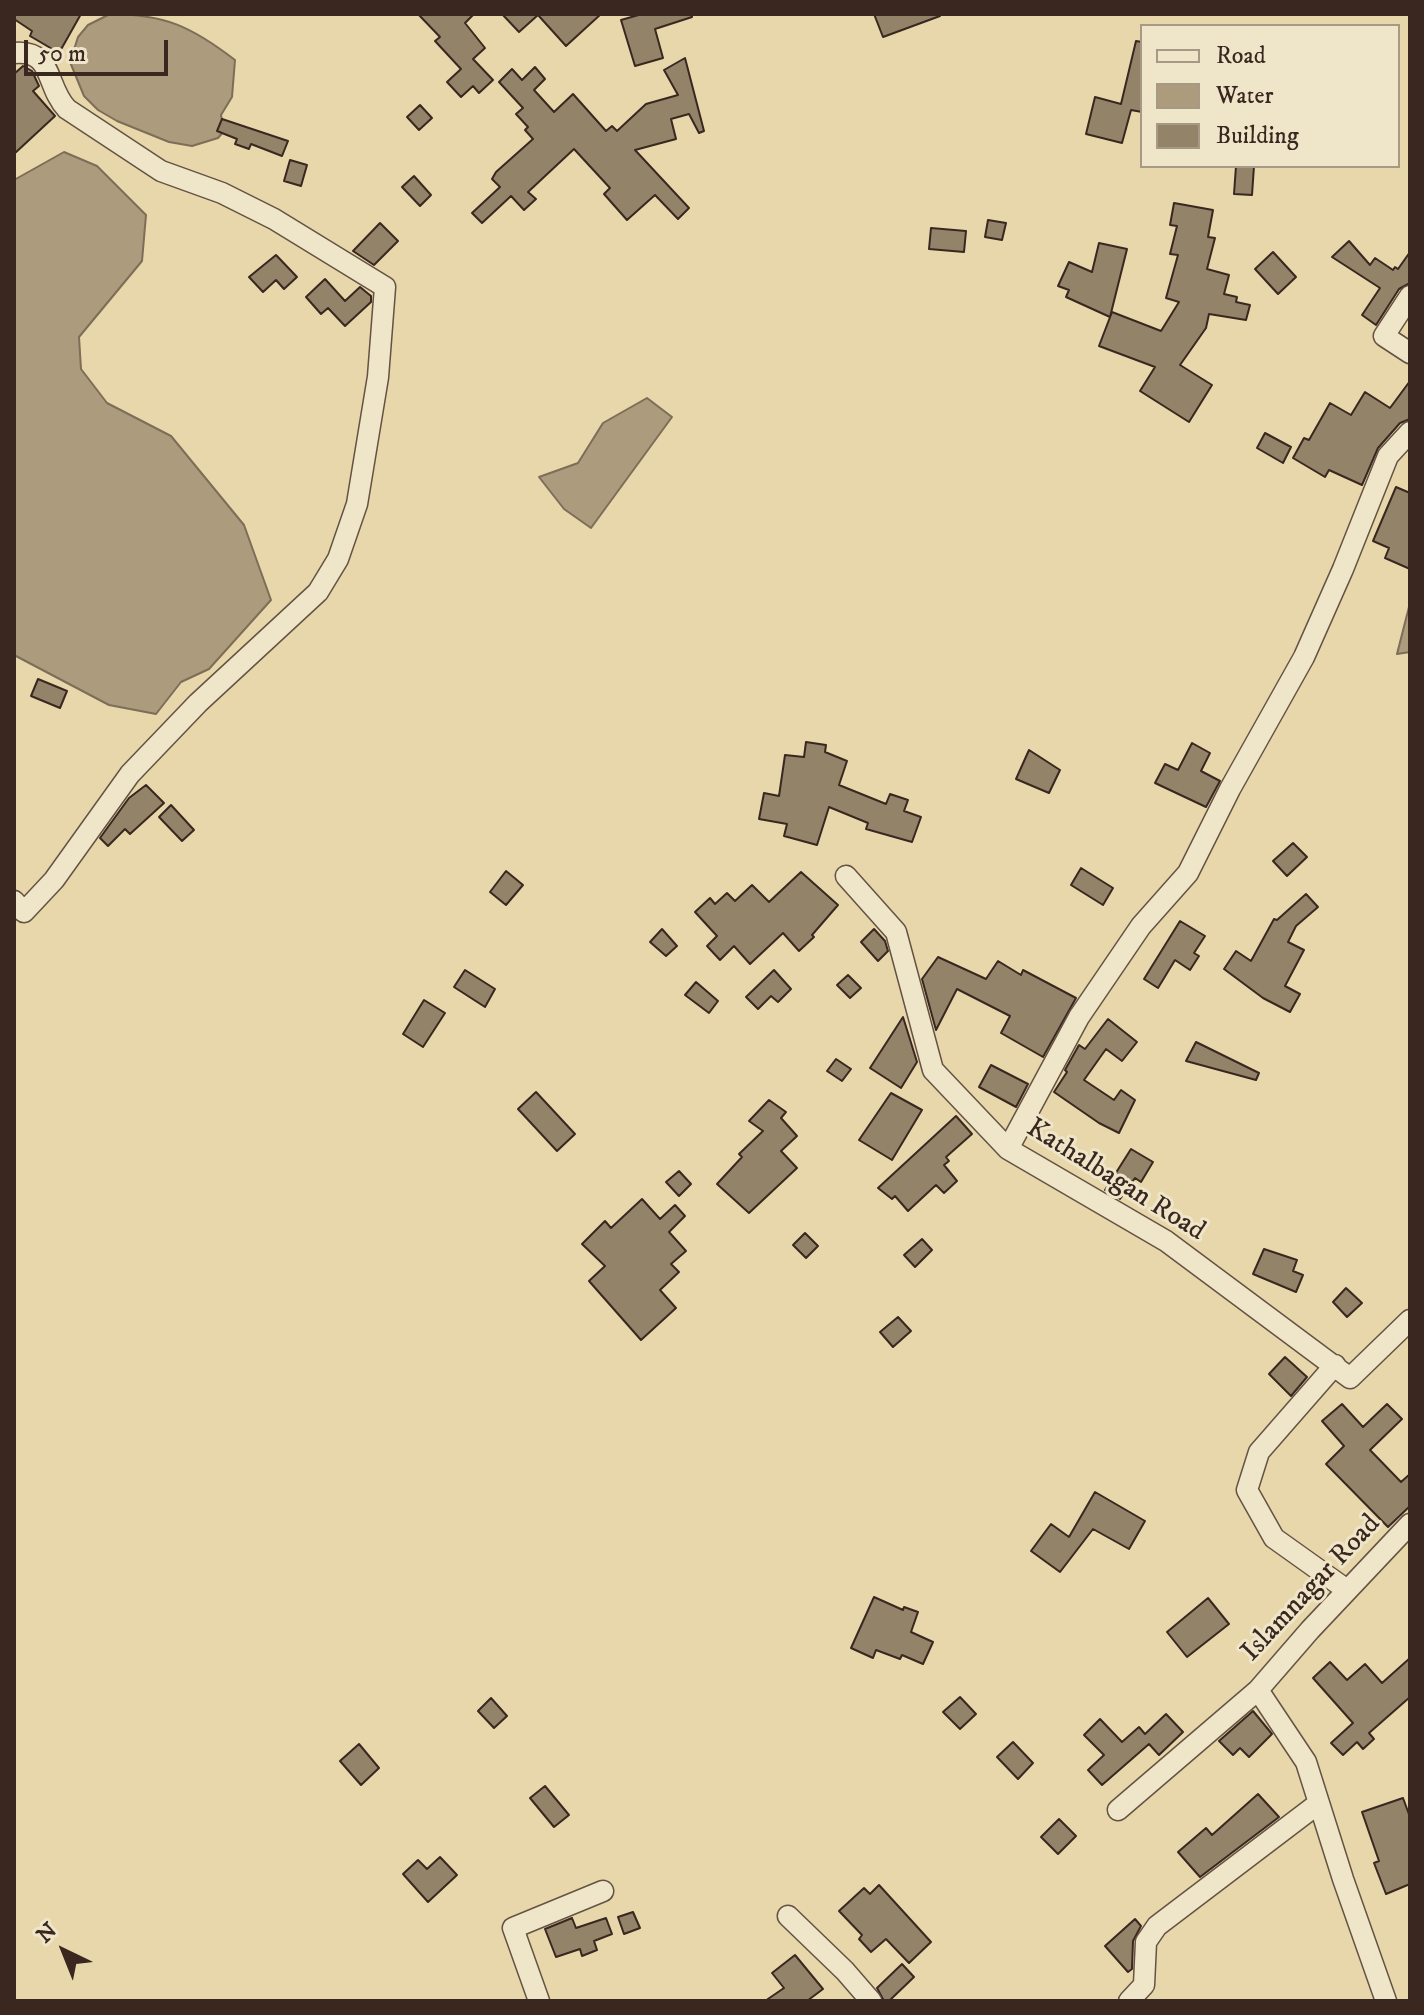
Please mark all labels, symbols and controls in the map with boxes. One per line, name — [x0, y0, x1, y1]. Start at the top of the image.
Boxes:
scale bar — [28, 24, 172, 74]
legend — [1140, 24, 1400, 168]
text: 50 m — [38, 39, 86, 69]
text: Road — [1216, 41, 1266, 71]
text: Water — [1216, 81, 1273, 111]
text: Building — [1216, 121, 1299, 151]
street label: Kathalbagan Road — [1019, 1113, 1211, 1249]
street label: Islamnagar Road — [1235, 1509, 1389, 1669]
north arrow — [24, 1911, 104, 1991]
text: N — [31, 1917, 63, 1949]

